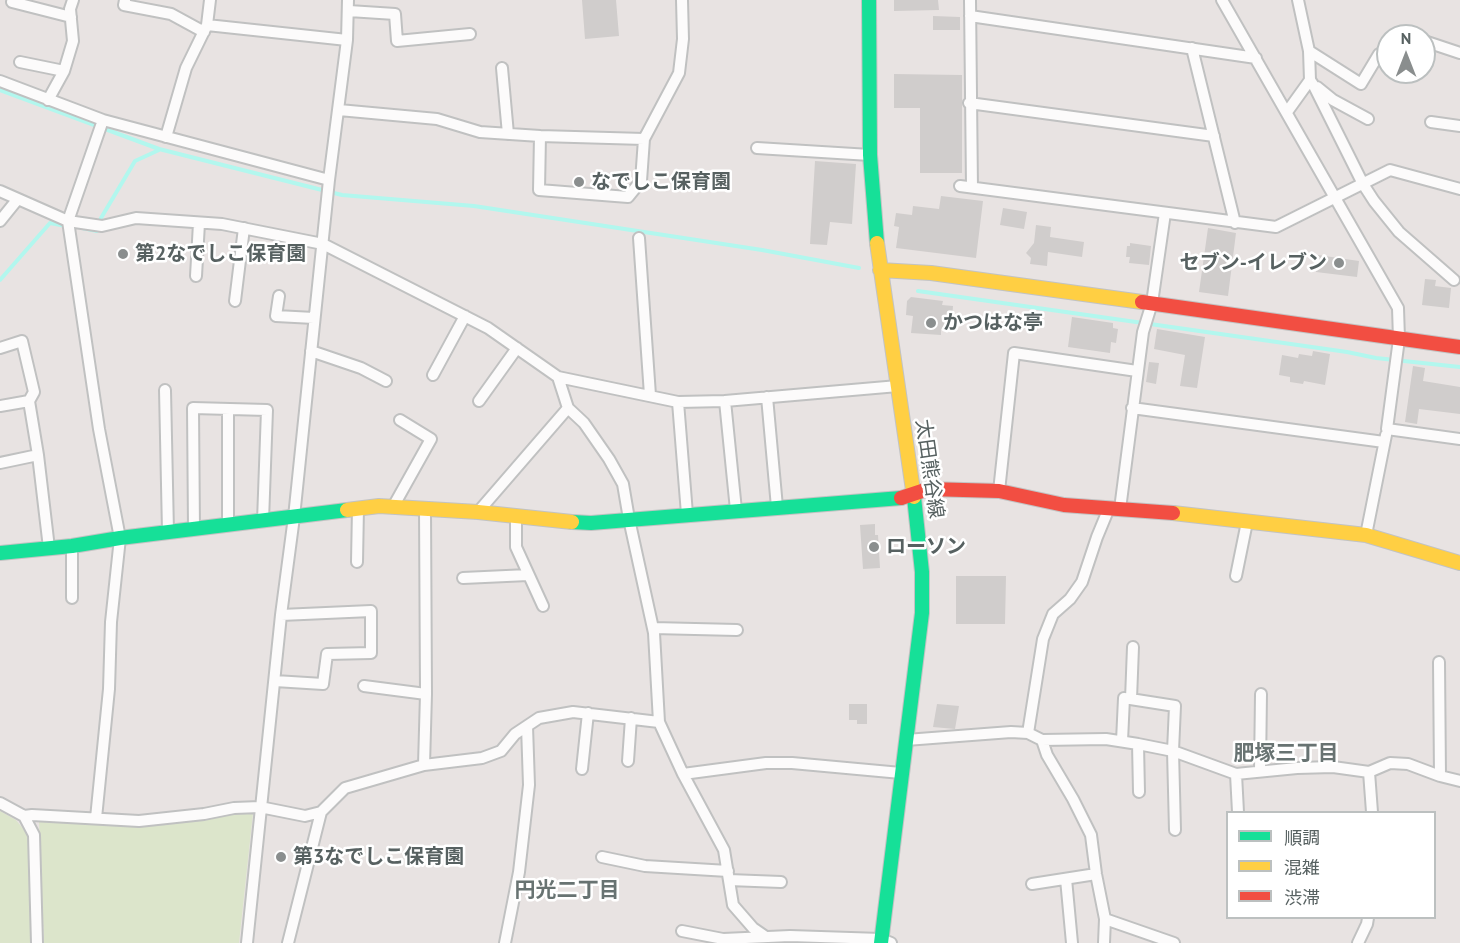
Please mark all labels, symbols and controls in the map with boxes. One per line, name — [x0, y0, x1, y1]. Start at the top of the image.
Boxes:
north arrow — [1376, 24, 1436, 84]
text: N — [1401, 28, 1411, 48]
place label: なでしこ保育園 — [591, 170, 731, 194]
marker: なでしこ保育園 — [572, 175, 586, 189]
place label: 第2なでしこ保育園 — [135, 242, 306, 266]
marker: 第2なでしこ保育園 — [116, 247, 130, 261]
place label: セブン-イレブン — [1180, 251, 1327, 275]
marker: セブン-イレブン — [1332, 256, 1346, 270]
place label: かつはな亭 — [943, 311, 1043, 335]
marker: かつはな亭 — [924, 316, 938, 330]
street label: 太田熊谷線 — [910, 418, 948, 520]
place label: ローソン — [886, 535, 966, 559]
marker: ローソン — [867, 540, 881, 554]
district label: 肥塚三丁目 — [1234, 741, 1338, 767]
legend — [1226, 811, 1436, 919]
text: 順調 — [1284, 826, 1320, 849]
place label: 第3なでしこ保育園 — [293, 845, 464, 869]
marker: 第3なでしこ保育園 — [274, 850, 288, 864]
text: 混雑 — [1284, 856, 1320, 879]
district label: 円光二丁目 — [515, 878, 619, 904]
text: 渋滞 — [1284, 886, 1320, 909]

